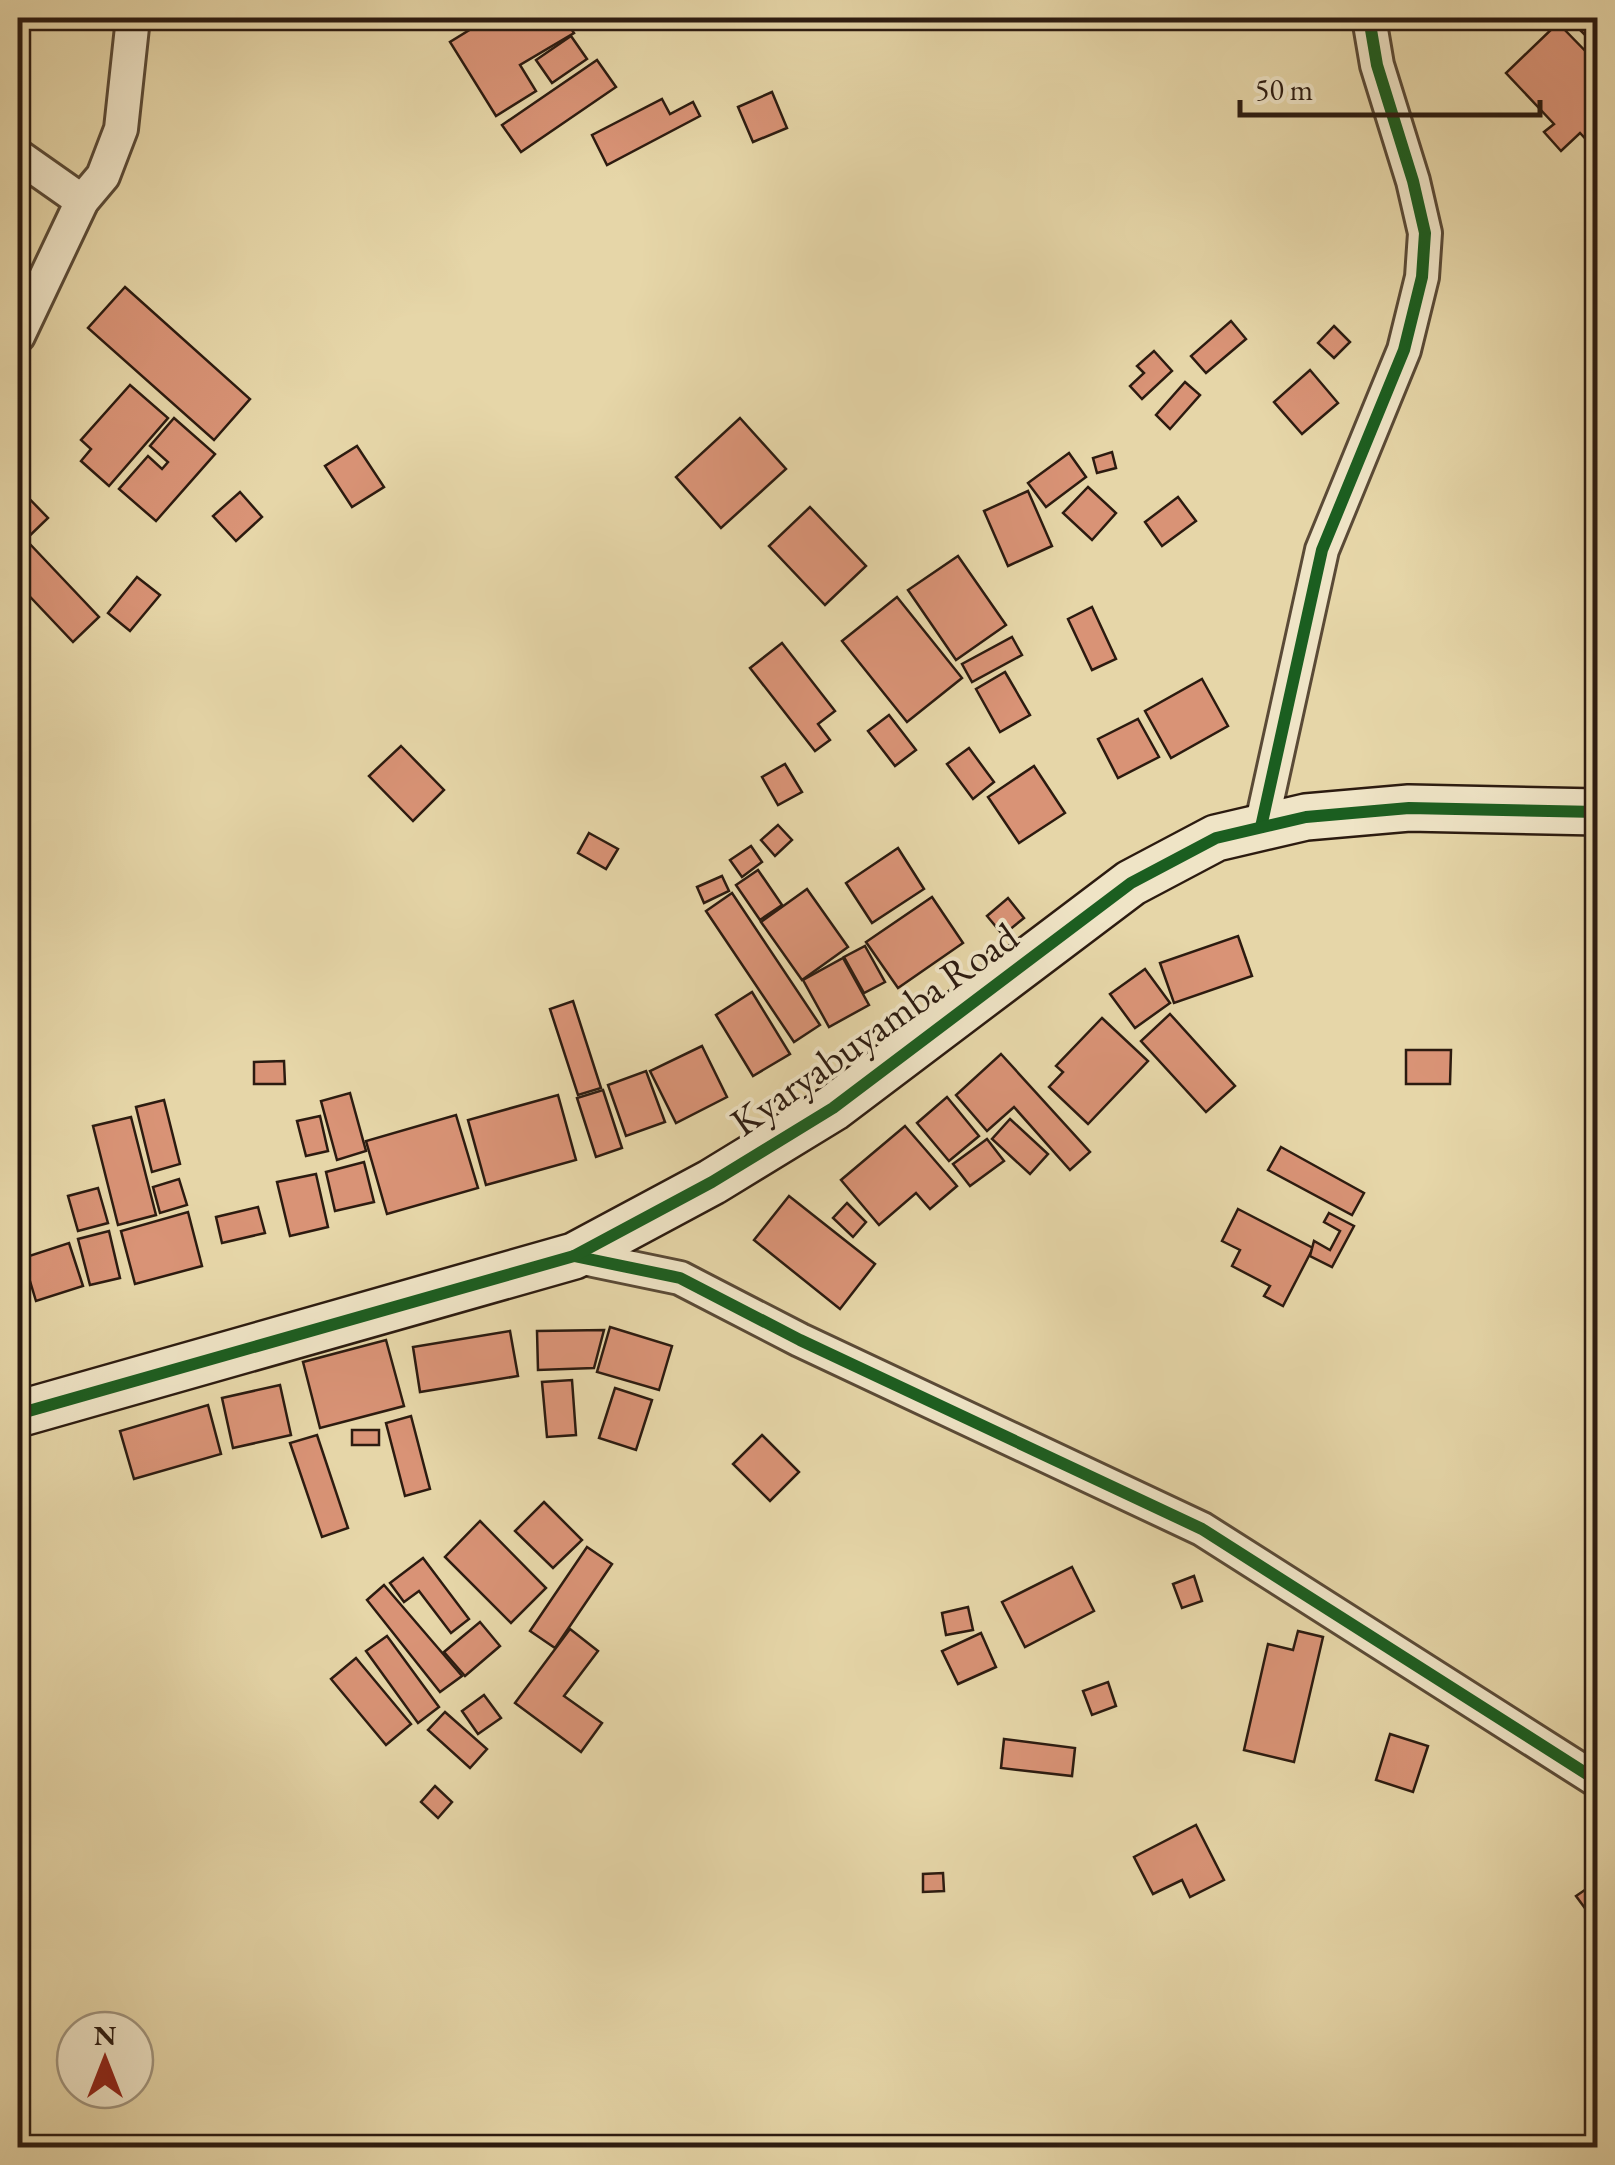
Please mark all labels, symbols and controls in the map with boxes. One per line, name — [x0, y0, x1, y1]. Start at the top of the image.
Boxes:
scale bar — [1240, 55, 1540, 117]
text: 50 m — [1255, 70, 1313, 109]
street label: Kyaryabuyamba Road — [720, 910, 1029, 1148]
north arrow — [55, 2010, 155, 2110]
text: N — [94, 2017, 117, 2053]

